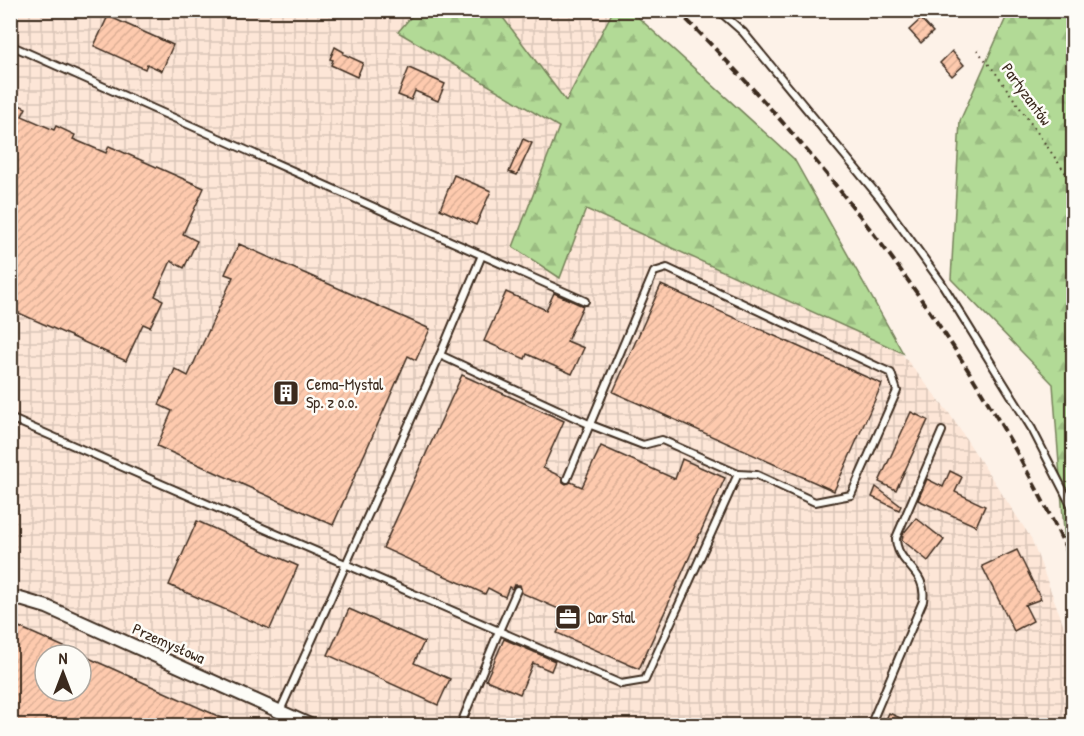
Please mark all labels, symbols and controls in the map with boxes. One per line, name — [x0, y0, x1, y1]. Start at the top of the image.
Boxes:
street label: Partyzantów — [997, 58, 1057, 130]
place label: Cema-Mystal Sp. z o.o. — [306, 373, 384, 413]
building icon: Cema-Mystal Sp. z o.o. — [271, 378, 301, 408]
office icon: Dar Stal — [553, 602, 583, 632]
place label: Dar Stal — [588, 606, 636, 628]
street label: Przemysłowa — [129, 617, 209, 669]
north arrow — [33, 643, 93, 703]
text: N — [59, 647, 68, 669]

